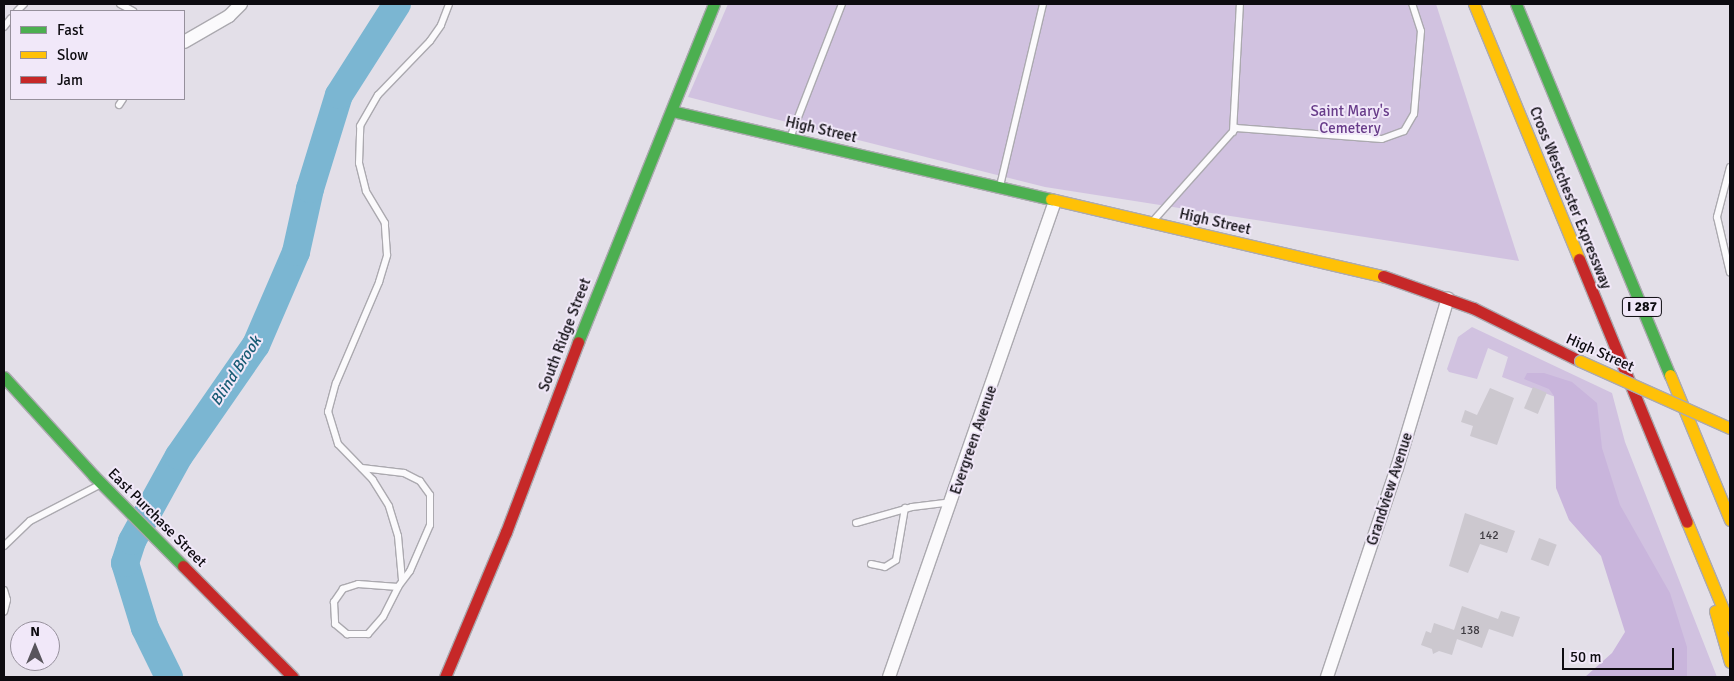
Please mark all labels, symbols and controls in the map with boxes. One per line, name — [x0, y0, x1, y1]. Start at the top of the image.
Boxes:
legend — [10, 10, 185, 100]
text: Fast — [57, 21, 84, 39]
text: Slow — [57, 46, 88, 64]
text: Jam — [57, 71, 83, 89]
park label: Saint Mary's Cemetery — [1310, 102, 1390, 137]
street label: Cross Westchester Expressway — [1525, 104, 1615, 292]
street label: High Street — [784, 113, 858, 147]
street label: High Street — [1178, 205, 1252, 239]
street label: South Ridge Street — [535, 276, 595, 394]
road number: I 287 — [1621, 296, 1663, 318]
street label: High Street — [1563, 330, 1637, 376]
water label: Blind Brook — [206, 333, 266, 409]
street label: Evergreen Avenue — [947, 383, 1001, 497]
street label: Grandview Avenue — [1363, 430, 1417, 548]
street label: East Purchase Street — [104, 465, 210, 571]
house number: 142 — [1479, 529, 1499, 543]
north arrow — [10, 621, 60, 671]
text: N — [30, 623, 40, 640]
house number: 138 — [1460, 624, 1480, 638]
scale bar — [1564, 638, 1676, 670]
text: 50 m — [1570, 648, 1601, 666]

